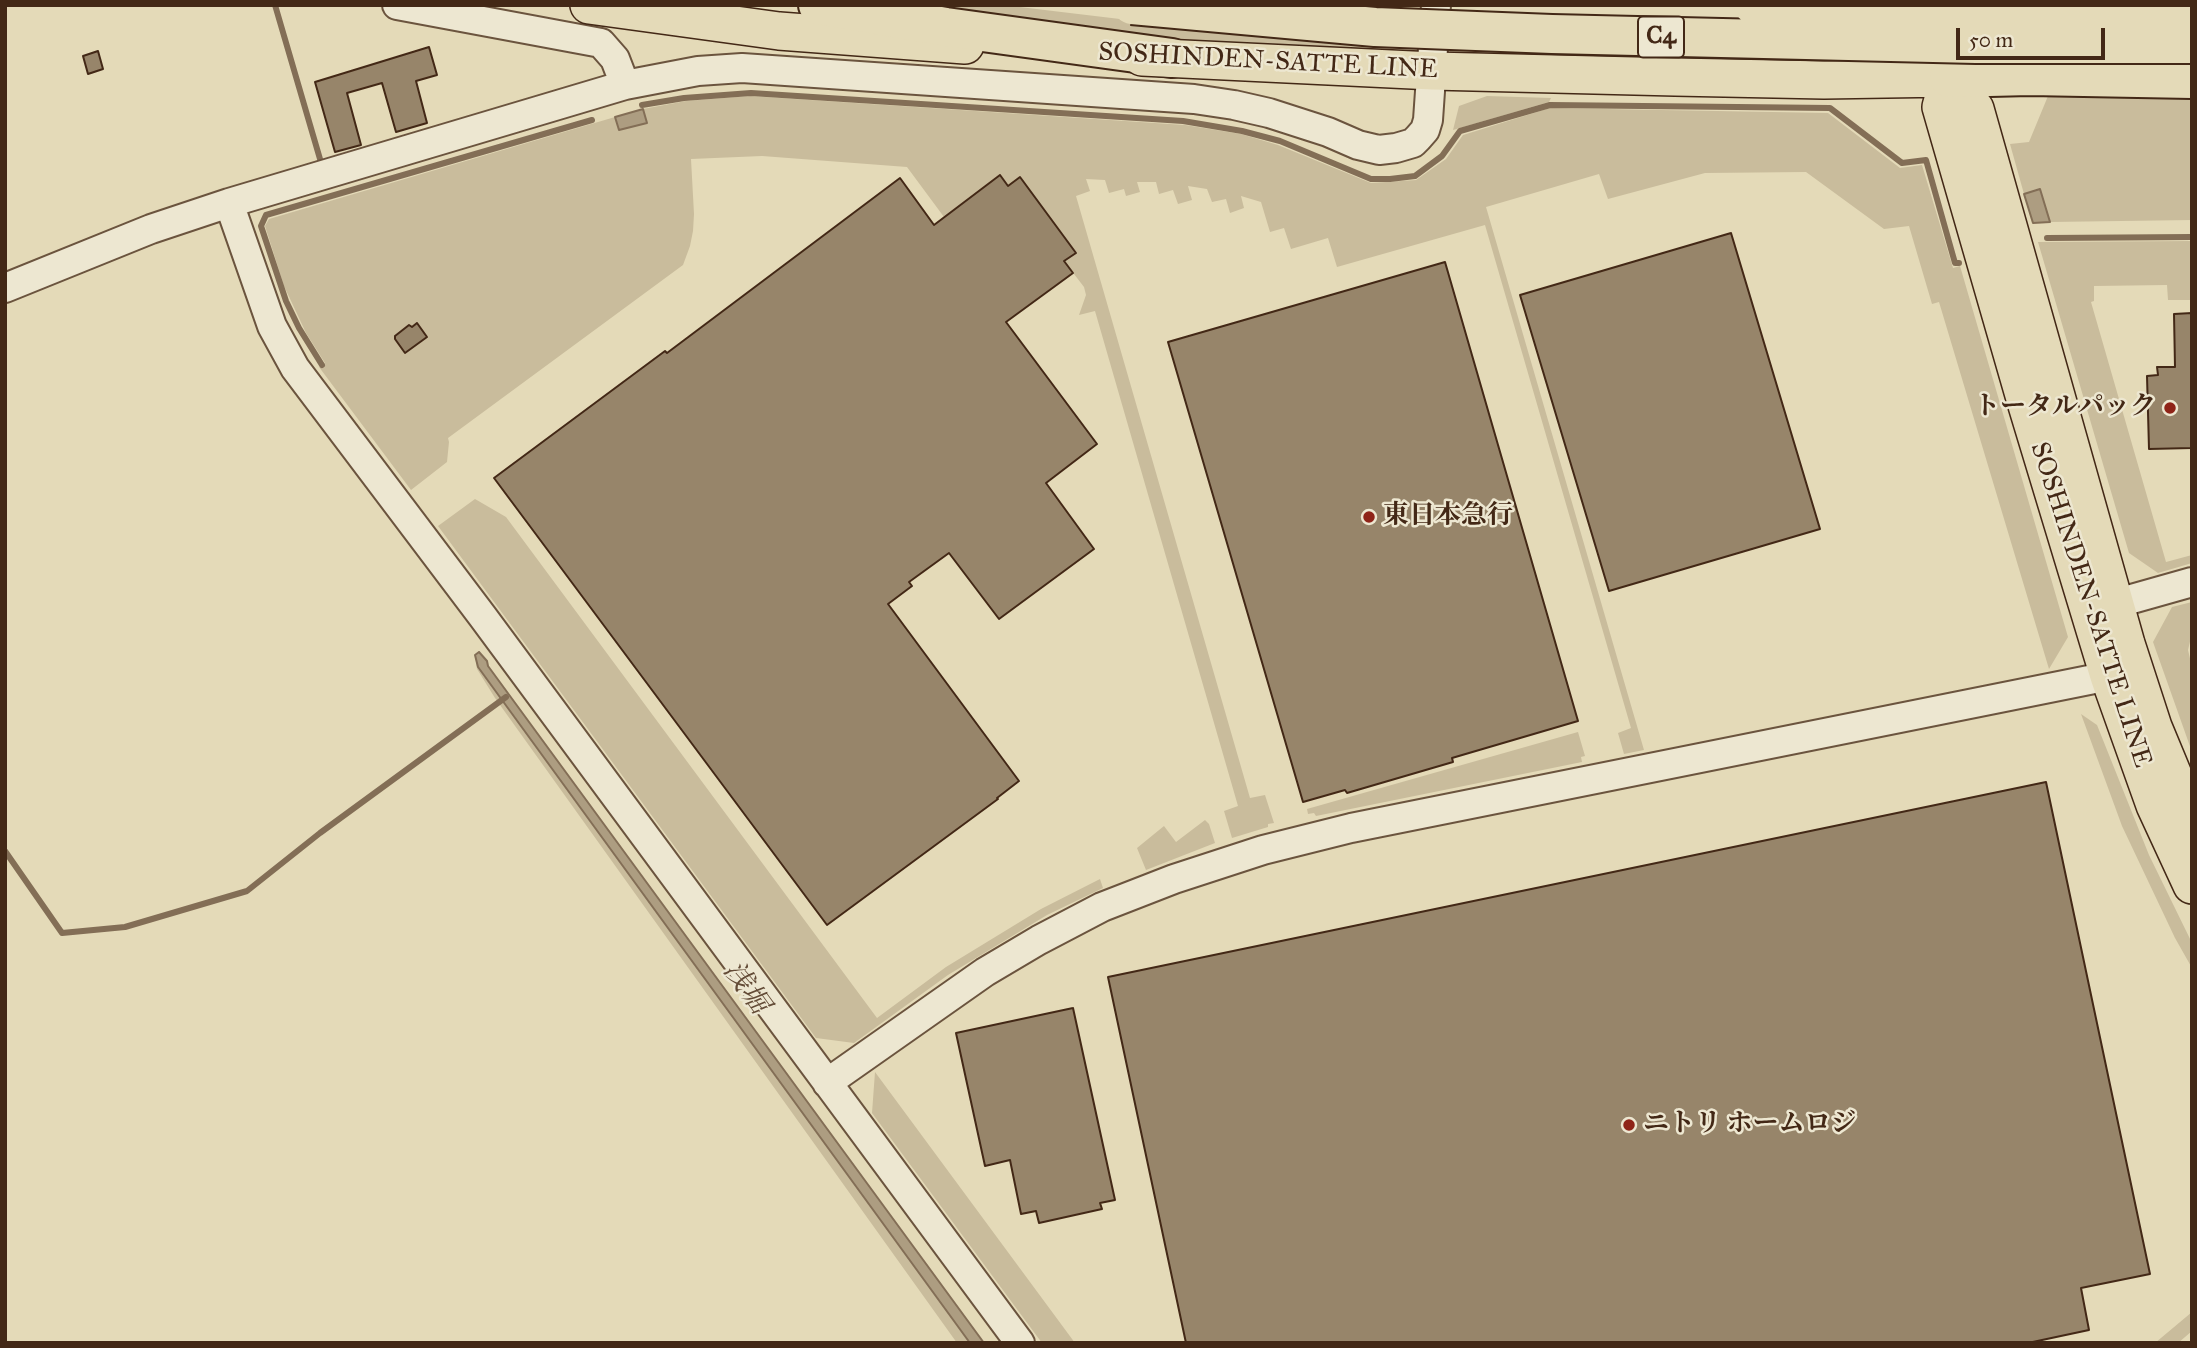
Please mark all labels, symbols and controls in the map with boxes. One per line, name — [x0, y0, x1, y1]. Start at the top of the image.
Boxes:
scale bar — [1959, 14, 2108, 58]
road number: C4 — [1638, 16, 1684, 57]
text: 50 m — [1969, 27, 2013, 53]
street label: SOSHINDEN-SATTE LINE — [1097, 38, 1439, 86]
place label: トータルパック — [1974, 392, 2156, 424]
marker: トータルパック — [2162, 400, 2178, 416]
street label: SOSHINDEN-SATTE LINE — [2023, 439, 2157, 771]
place label: 東日本急行 — [1383, 501, 1513, 533]
marker: 東日本急行 — [1361, 509, 1377, 525]
water label: 浅堀 — [715, 955, 775, 1021]
place label: ニトリ ホームロジ — [1643, 1109, 1857, 1141]
marker: ニトリ ホームロジ — [1621, 1117, 1637, 1133]

